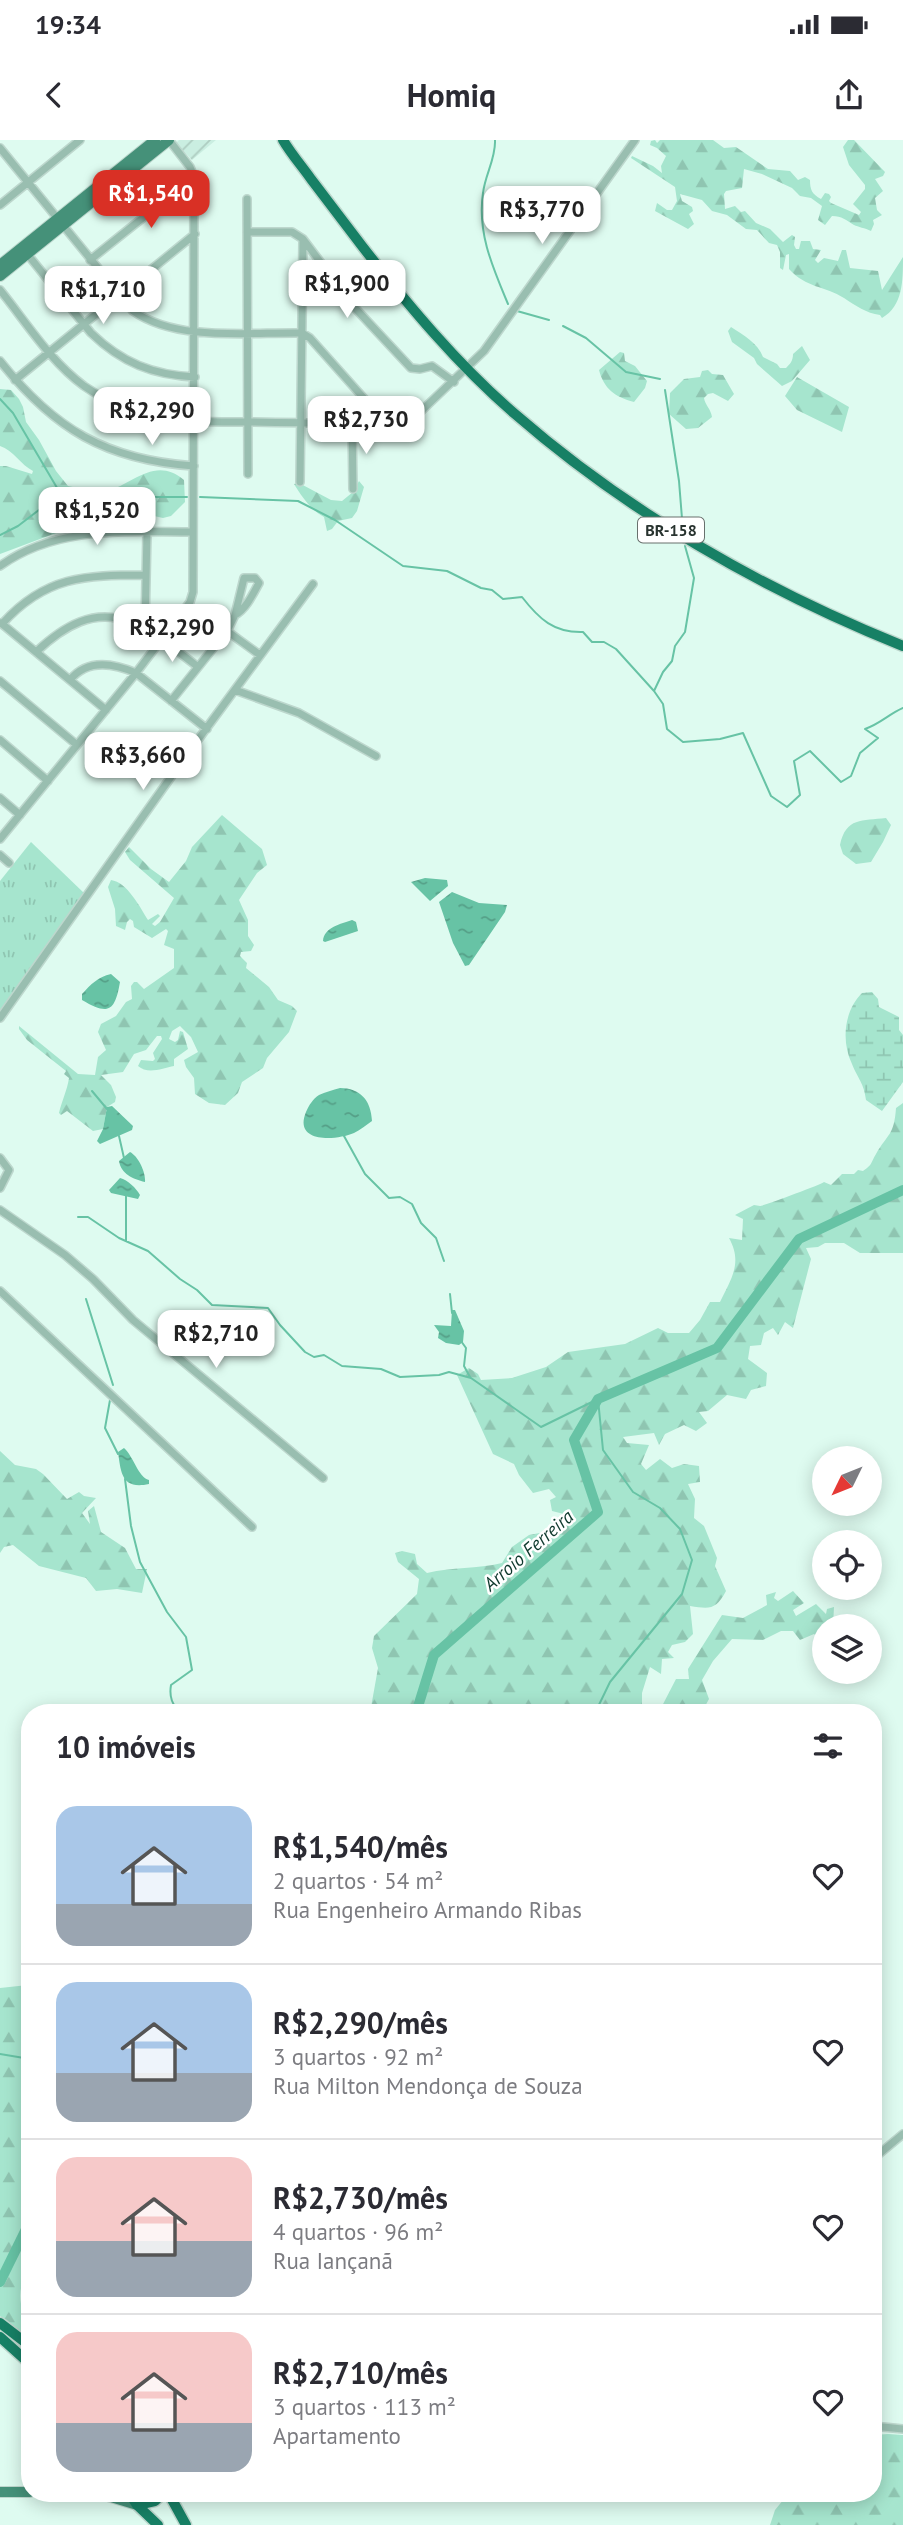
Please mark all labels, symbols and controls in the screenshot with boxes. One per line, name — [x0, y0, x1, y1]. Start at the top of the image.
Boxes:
text: 19:34 — [35, 8, 101, 41]
text: Homiq — [407, 74, 496, 116]
icon: back — [35, 76, 73, 114]
icon: share — [830, 76, 868, 114]
pin: R$1,540 — [86, 171, 216, 230]
text: R$1,540 — [109, 178, 193, 207]
pin: R$3,770 — [477, 186, 607, 246]
text: R$3,770 — [500, 194, 584, 223]
pin: R$1,900 — [282, 260, 412, 320]
pin: R$1,710 — [38, 267, 168, 326]
text: R$1,900 — [305, 268, 389, 297]
text: R$1,710 — [61, 274, 145, 303]
pin: R$2,290 — [87, 387, 217, 447]
text: R$2,290 — [110, 395, 194, 424]
pin: R$2,730 — [301, 396, 431, 456]
text: R$2,730 — [324, 404, 408, 433]
pin: R$1,520 — [32, 488, 162, 547]
text: R$1,520 — [55, 495, 139, 524]
road number: BR-158 — [638, 518, 704, 542]
pin: R$2,290 — [107, 604, 237, 664]
text: R$2,290 — [130, 612, 214, 641]
pin: R$3,660 — [78, 732, 208, 792]
text: R$3,660 — [101, 740, 185, 769]
pin: R$2,710 — [151, 1310, 281, 1370]
text: R$2,710 — [174, 1318, 258, 1347]
north arrow — [812, 1446, 882, 1516]
map controls — [812, 1446, 882, 1684]
water label: Arroio Ferreira — [477, 1504, 579, 1596]
button: locate — [812, 1530, 882, 1600]
button: layers — [812, 1614, 882, 1684]
text: 10 imóveis — [56, 1727, 196, 1766]
icon: filters — [809, 1727, 847, 1765]
text: R$1,540/mês — [273, 1827, 448, 1866]
icon: home — [112, 1834, 196, 1918]
icon: heart — [809, 1857, 847, 1895]
text: 2 quartos · 54 m² — [273, 1866, 443, 1895]
text: Rua Engenheiro Armando Ribas — [273, 1895, 582, 1924]
text: R$2,290/mês — [273, 2003, 448, 2042]
icon: home — [112, 2010, 196, 2094]
icon: heart — [809, 2033, 847, 2071]
text: 3 quartos · 92 m² — [273, 2042, 443, 2071]
text: Rua Milton Mendonça de Souza — [273, 2071, 583, 2100]
text: R$2,730/mês — [273, 2178, 448, 2217]
icon: home — [112, 2185, 196, 2269]
icon: heart — [809, 2208, 847, 2246]
text: 4 quartos · 96 m² — [273, 2217, 443, 2246]
text: Rua Iançanã — [273, 2246, 393, 2275]
text: R$2,710/mês — [273, 2353, 448, 2392]
icon: home — [112, 2360, 196, 2444]
icon: heart — [809, 2383, 847, 2421]
text: 3 quartos · 113 m² — [273, 2392, 456, 2421]
text: Apartamento — [273, 2421, 401, 2450]

